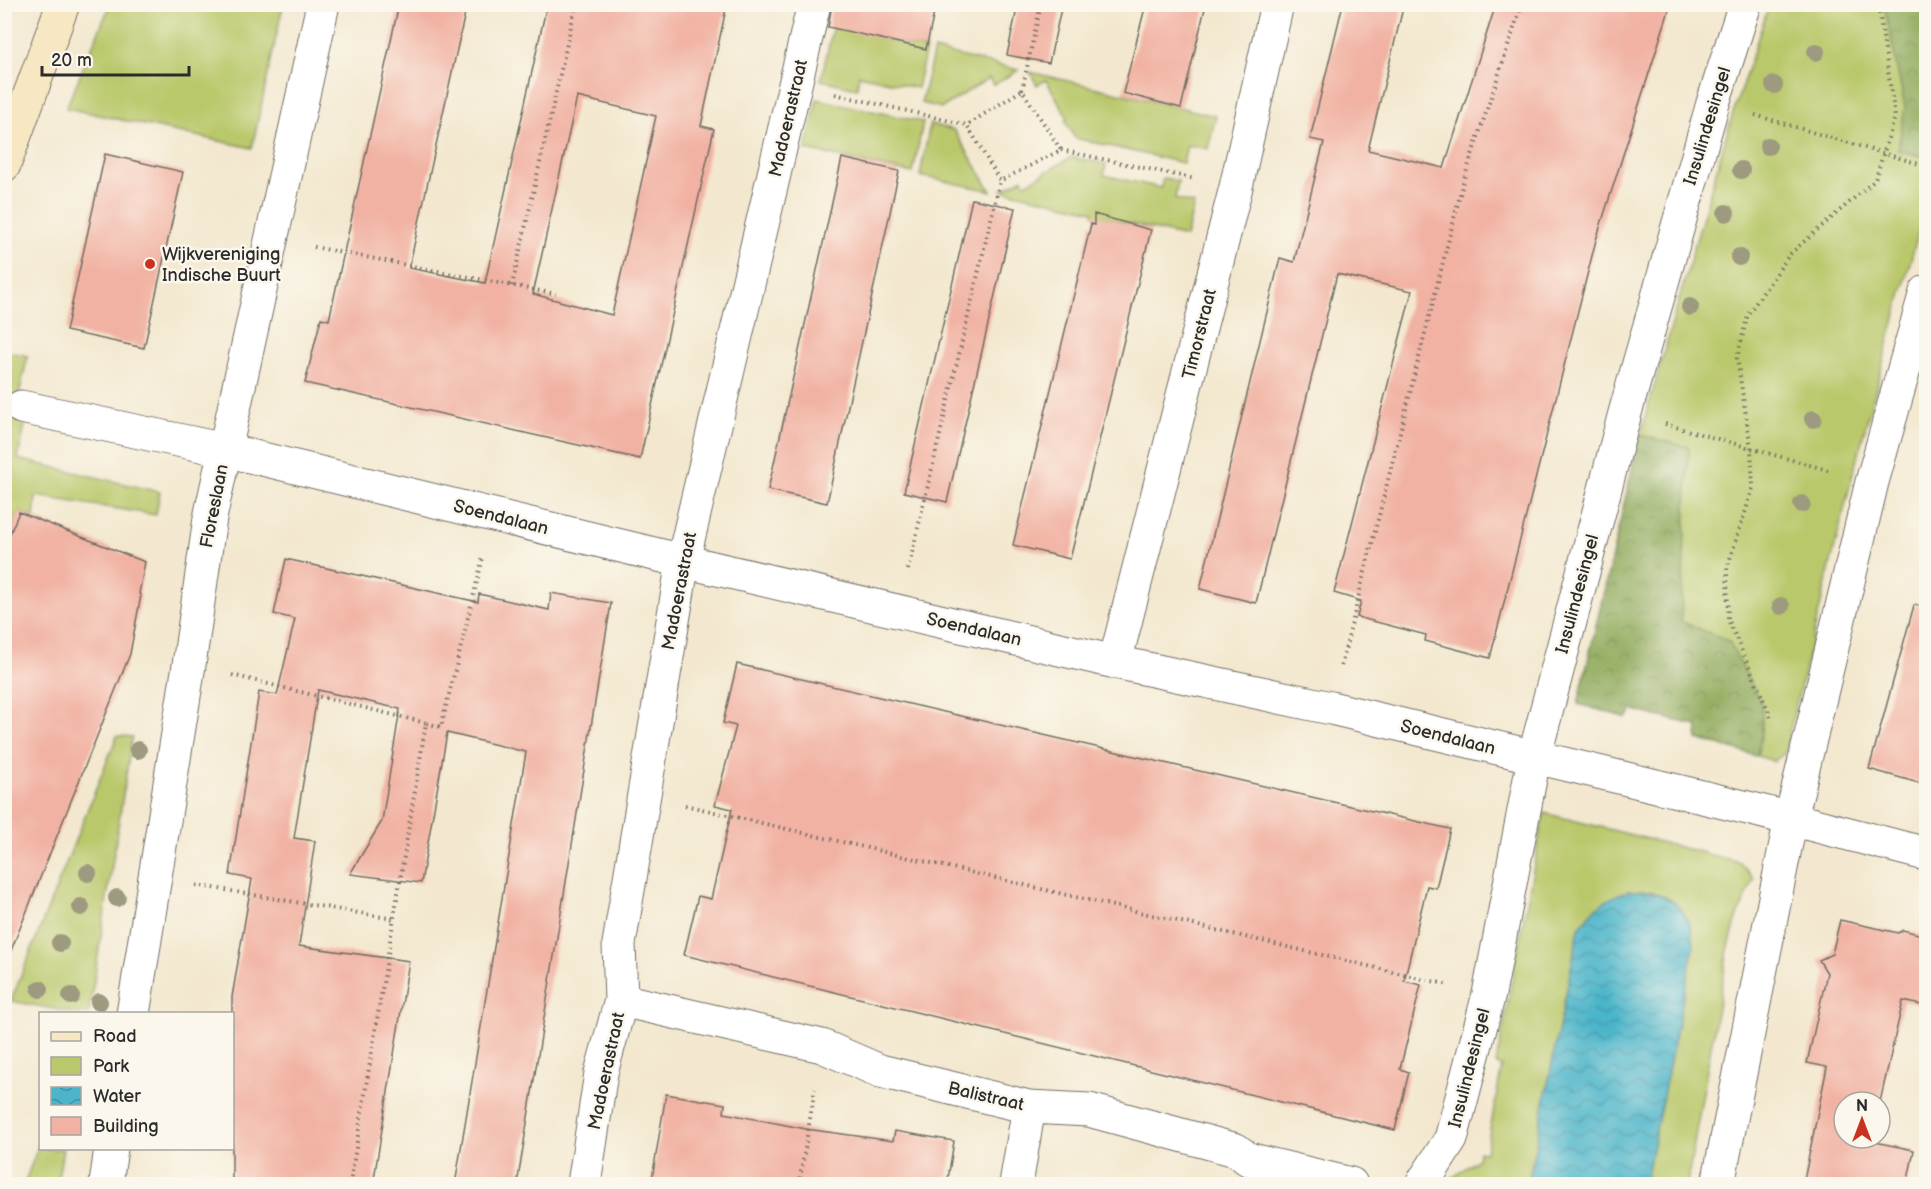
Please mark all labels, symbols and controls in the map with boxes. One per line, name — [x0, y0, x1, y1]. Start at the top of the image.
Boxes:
scale bar — [42, 39, 189, 77]
text: 20 m — [51, 50, 92, 71]
street label: Madoerastraat — [765, 57, 812, 179]
street label: Insulindesingel — [1680, 65, 1735, 188]
place label: Wijkvereniging Indische Buurt — [162, 244, 281, 286]
marker: Wijkvereniging Indische Buurt — [143, 257, 157, 271]
street label: Timorstraat — [1178, 286, 1221, 381]
street label: Floreslaan — [196, 462, 233, 550]
street label: Soendalaan — [451, 496, 550, 539]
street label: Madoerastraat — [658, 530, 701, 652]
street label: Insulindesingel — [1551, 532, 1603, 656]
street label: Soendalaan — [924, 608, 1023, 651]
street label: Soendalaan — [1398, 716, 1497, 759]
street label: Insulindesingel — [1444, 1006, 1494, 1130]
street label: Madoerastraat — [584, 1010, 629, 1132]
legend — [39, 1012, 234, 1150]
text: Road — [93, 1026, 137, 1047]
text: Park — [93, 1056, 129, 1077]
street label: Balistraat — [946, 1078, 1026, 1116]
text: Water — [93, 1086, 141, 1107]
north arrow — [1832, 1090, 1892, 1150]
text: N — [1856, 1097, 1868, 1116]
text: Building — [93, 1116, 159, 1137]

